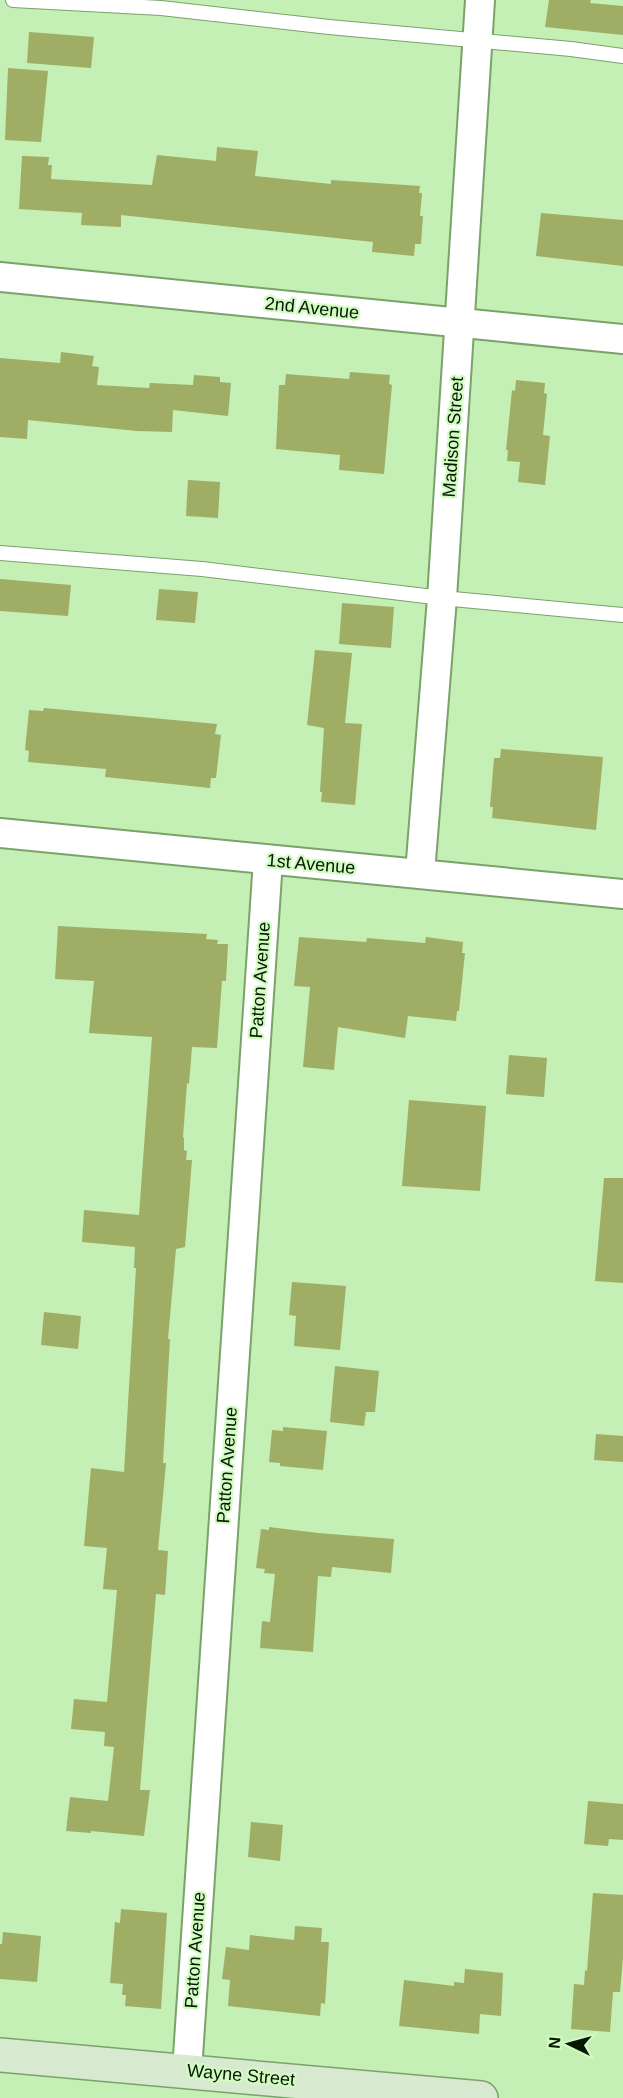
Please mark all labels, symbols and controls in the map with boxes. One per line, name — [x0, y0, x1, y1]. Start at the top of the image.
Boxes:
street label: 2nd Avenue — [264, 293, 360, 323]
street label: Madison Street — [439, 376, 467, 498]
street label: 1st Avenue — [266, 850, 356, 878]
street label: Patton Avenue — [246, 921, 274, 1039]
street label: Patton Avenue — [213, 1406, 241, 1524]
street label: Patton Avenue — [181, 1891, 209, 2009]
north arrow — [539, 2014, 599, 2074]
text: N — [546, 2036, 564, 2049]
street label: Wayne Street — [186, 2060, 296, 2090]

